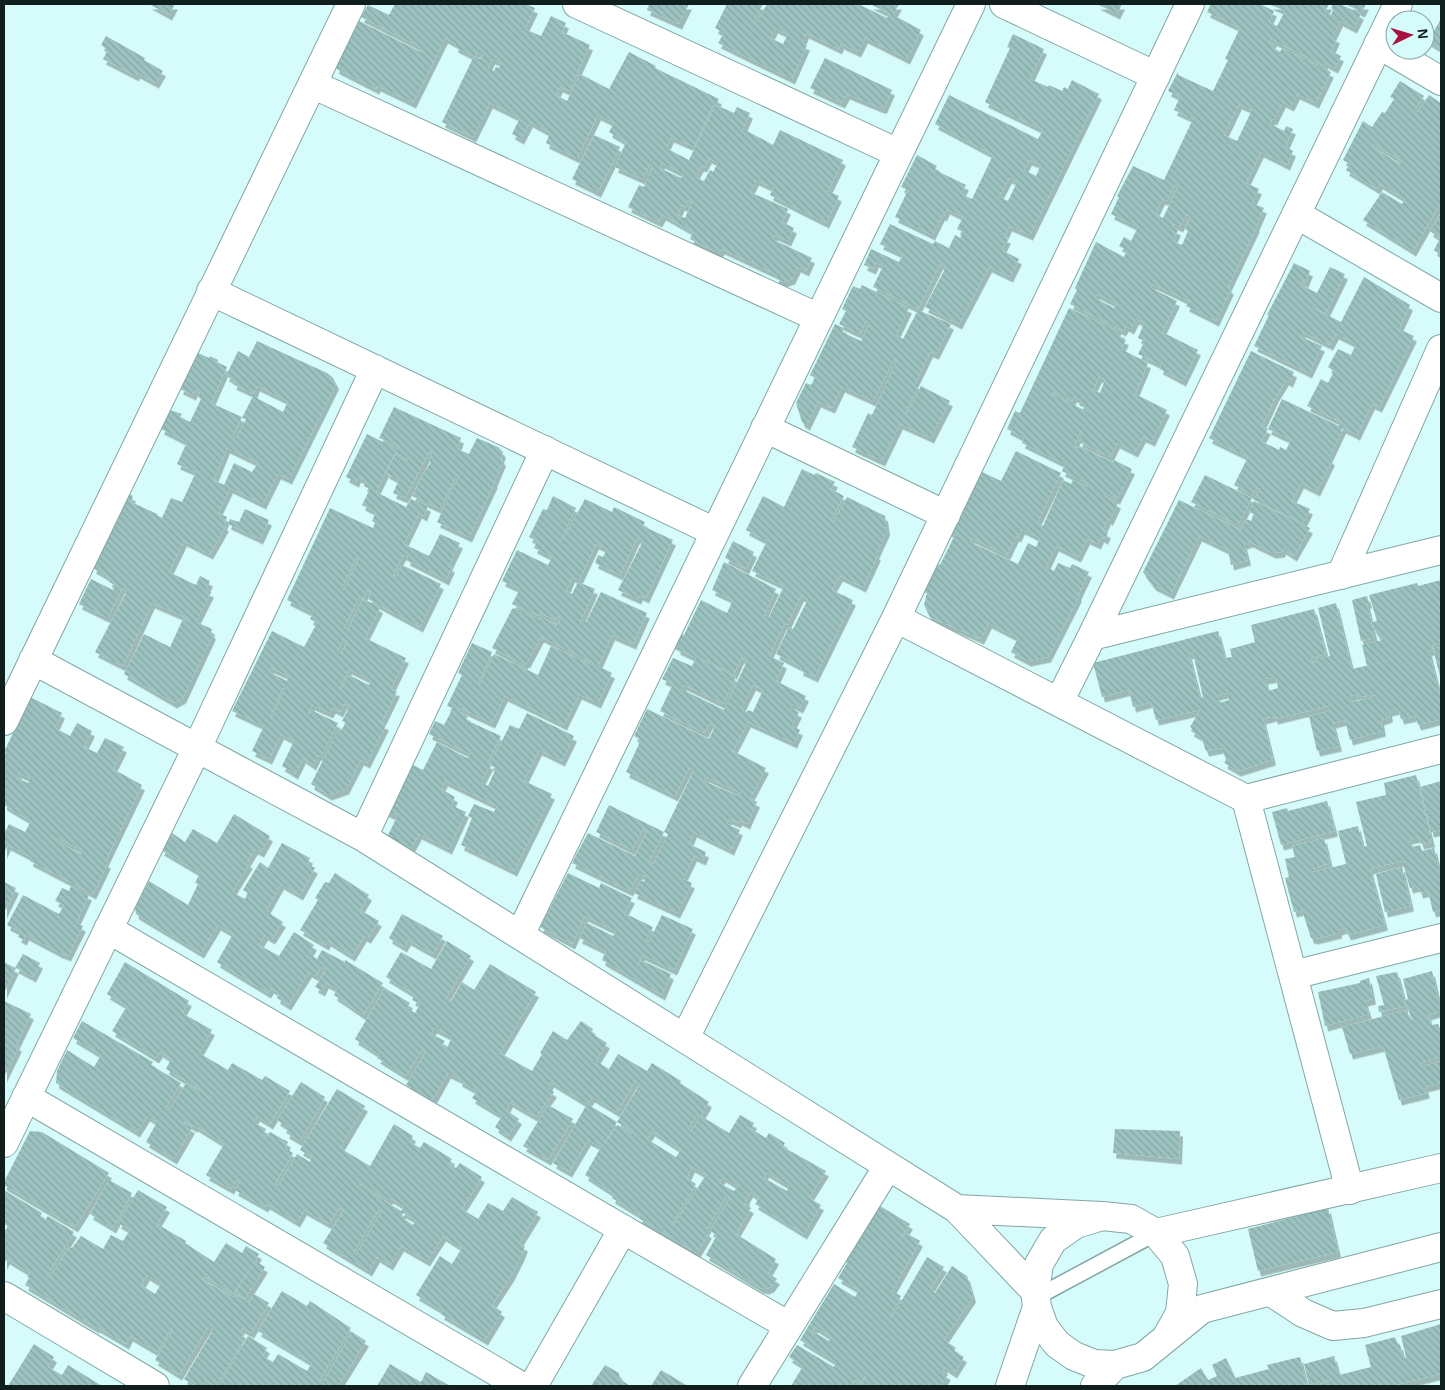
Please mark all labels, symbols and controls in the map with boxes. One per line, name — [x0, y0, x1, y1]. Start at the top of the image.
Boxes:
north arrow — [1385, 10, 1435, 60]
text: N — [1415, 28, 1431, 40]

